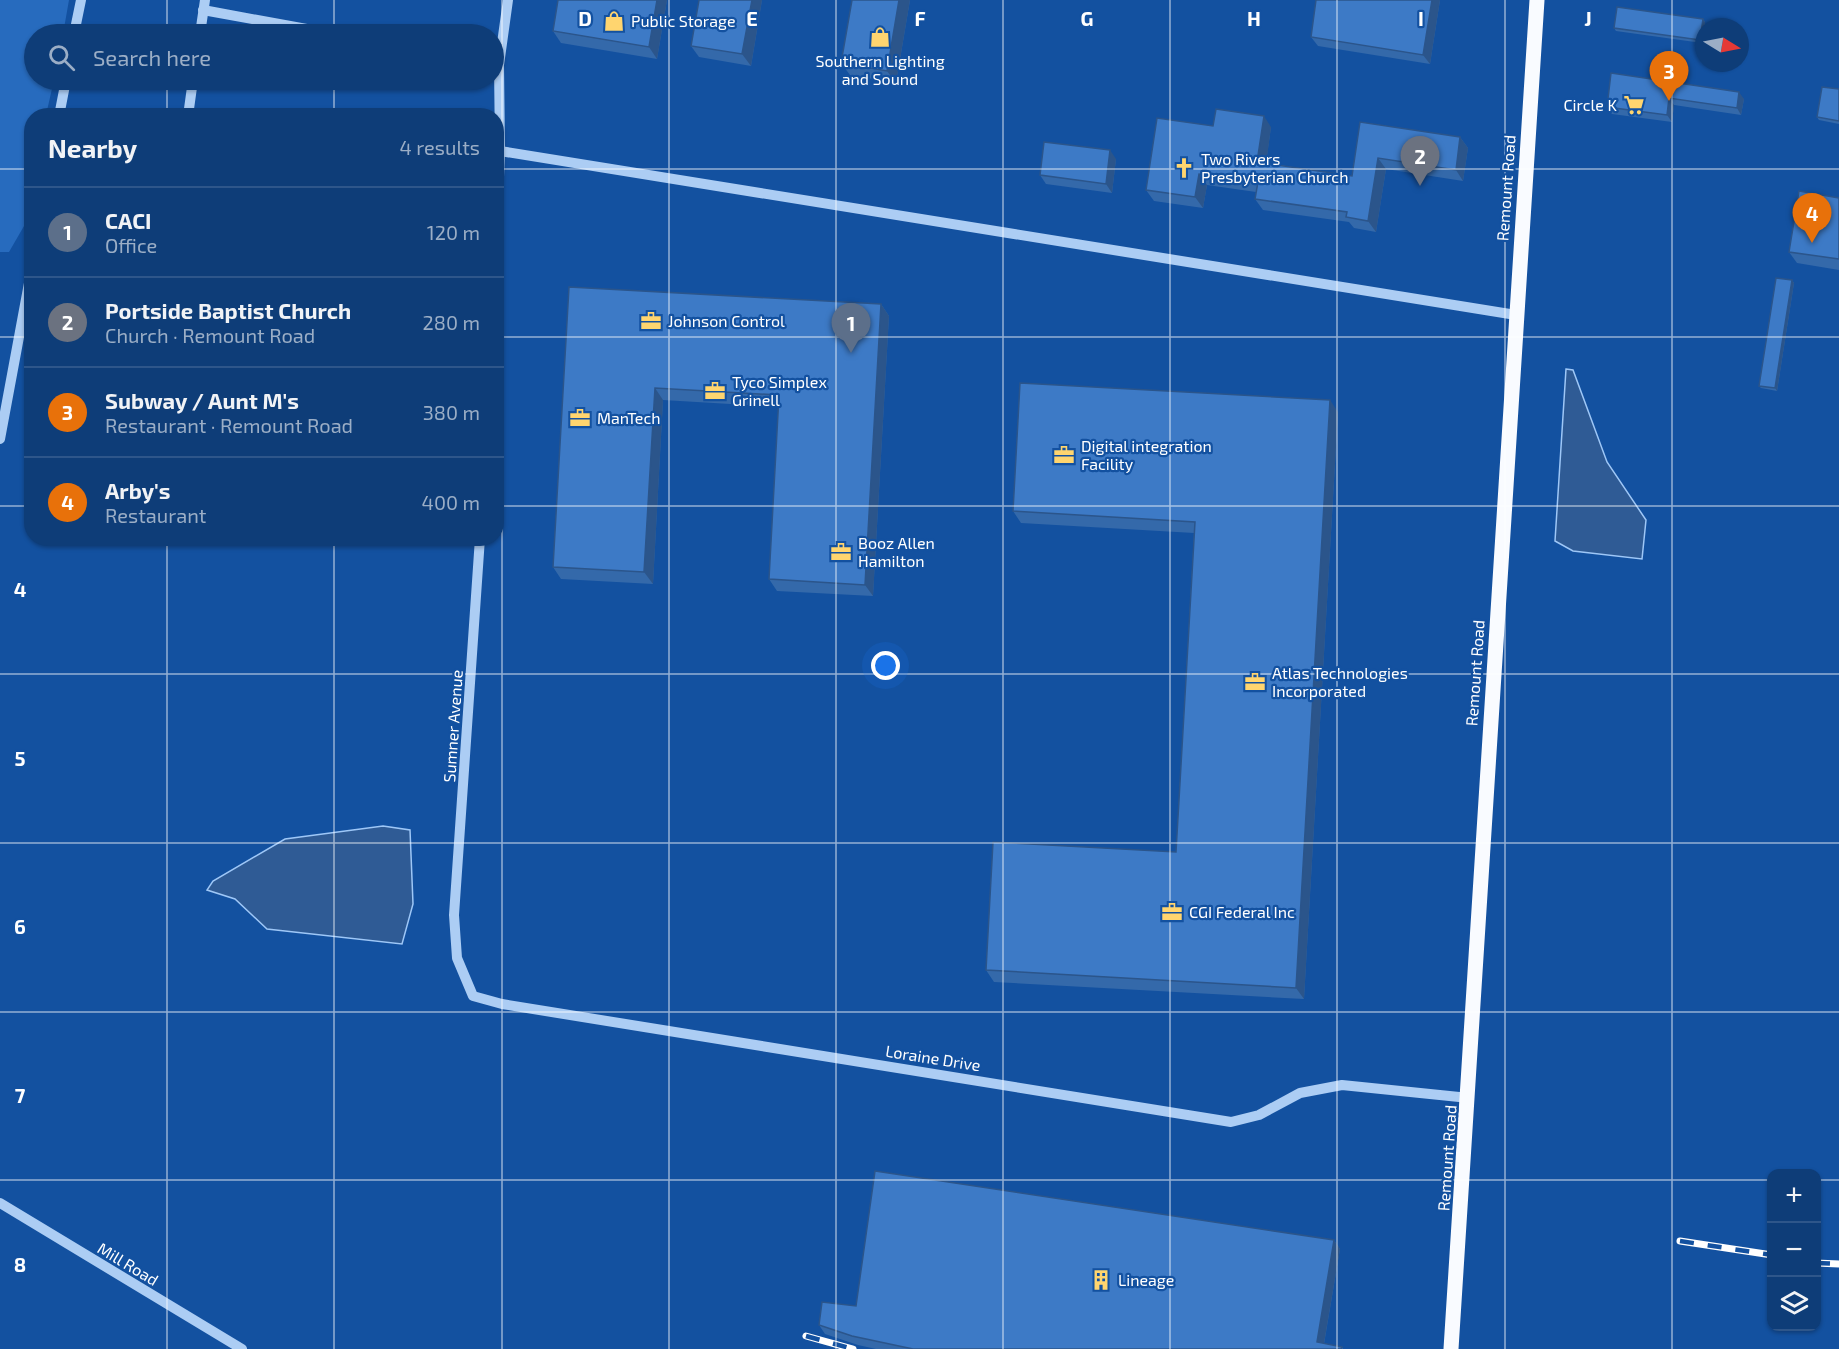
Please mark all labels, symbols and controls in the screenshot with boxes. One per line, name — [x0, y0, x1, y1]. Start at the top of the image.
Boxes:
text: D — [578, 6, 592, 30]
text: E — [746, 6, 758, 30]
text: F — [914, 6, 926, 30]
text: G — [1081, 6, 1093, 30]
text: H — [1247, 6, 1261, 30]
text: I — [1418, 6, 1424, 30]
text: J — [1584, 6, 1592, 30]
shop icon: Public Storage — [602, 9, 626, 33]
place label: Public Storage — [631, 11, 736, 30]
north arrow — [1695, 18, 1749, 72]
search box — [24, 24, 504, 90]
shop icon: Southern Lighting and Sound — [868, 25, 892, 49]
icon: search — [45, 41, 78, 74]
text: Search here — [93, 44, 211, 70]
place label: Southern Lighting and Sound — [815, 51, 945, 88]
pin: 3 — [1650, 51, 1688, 101]
supermarket icon: Circle K — [1622, 93, 1646, 117]
place label: Circle K — [1564, 95, 1618, 114]
text: Nearby — [48, 132, 137, 163]
street label: Remount Road — [1492, 134, 1519, 242]
text: 4 results — [400, 135, 480, 159]
pin: 2 — [1400, 136, 1440, 186]
place label: Two Rivers Presbyterian Church — [1201, 149, 1348, 186]
church icon: Two Rivers Presbyterian Church — [1172, 156, 1196, 180]
pin: 4 — [1792, 194, 1832, 243]
text: CACI — [105, 207, 152, 233]
text: 1 — [63, 220, 72, 244]
text: 120 m — [427, 220, 480, 244]
text: Office — [105, 233, 157, 257]
text: Portside Baptist Church — [105, 297, 351, 323]
pin: 1 — [832, 304, 870, 353]
office icon: Johnson Control — [639, 309, 663, 333]
text: 2 — [62, 310, 73, 334]
text: 280 m — [423, 310, 480, 334]
place label: Johnson Control — [668, 311, 785, 330]
text: Church · Remount Road — [105, 323, 315, 347]
place label: Tyco Simplex Grinell — [732, 372, 827, 409]
office icon: Tyco Simplex Grinell — [703, 379, 727, 403]
text: Subway / Aunt M's — [105, 387, 299, 413]
text: 3 — [62, 400, 73, 424]
text: 380 m — [423, 400, 480, 424]
office icon: ManTech — [568, 406, 592, 430]
place label: ManTech — [597, 408, 661, 427]
text: Restaurant · Remount Road — [105, 413, 353, 437]
place label: Digital integration Facility — [1081, 436, 1212, 473]
office icon: Digital integration Facility — [1052, 443, 1076, 467]
text: Arby's — [105, 477, 170, 503]
text: 4 — [61, 490, 74, 514]
text: 400 m — [422, 490, 480, 514]
text: Restaurant — [105, 503, 206, 527]
place label: Booz Allen Hamilton — [858, 533, 935, 570]
office icon: Booz Allen Hamilton — [829, 540, 853, 564]
text: 4 — [14, 577, 27, 601]
street label: Remount Road — [1461, 619, 1488, 727]
your location — [871, 651, 900, 680]
place label: Atlas Technologies Incorporated — [1272, 663, 1408, 700]
street label: Sumner Avenue — [439, 669, 466, 783]
office icon: Atlas Technologies Incorporated — [1243, 670, 1267, 694]
text: 5 — [14, 746, 26, 770]
office icon: CGI Federal Inc — [1160, 900, 1184, 924]
place label: CGI Federal Inc — [1189, 902, 1295, 921]
text: 6 — [14, 914, 26, 938]
street label: Loraine Drive — [884, 1041, 982, 1074]
text: 7 — [15, 1083, 26, 1107]
street label: Remount Road — [1433, 1104, 1460, 1212]
map controls — [1767, 1169, 1821, 1331]
button: + — [1767, 1169, 1821, 1223]
button: − — [1767, 1223, 1821, 1277]
street label: Mill Road — [94, 1238, 162, 1289]
text: 8 — [14, 1252, 26, 1276]
building icon: Lineage — [1089, 1268, 1113, 1292]
place label: Lineage — [1118, 1270, 1174, 1289]
button: layers — [1767, 1277, 1821, 1331]

